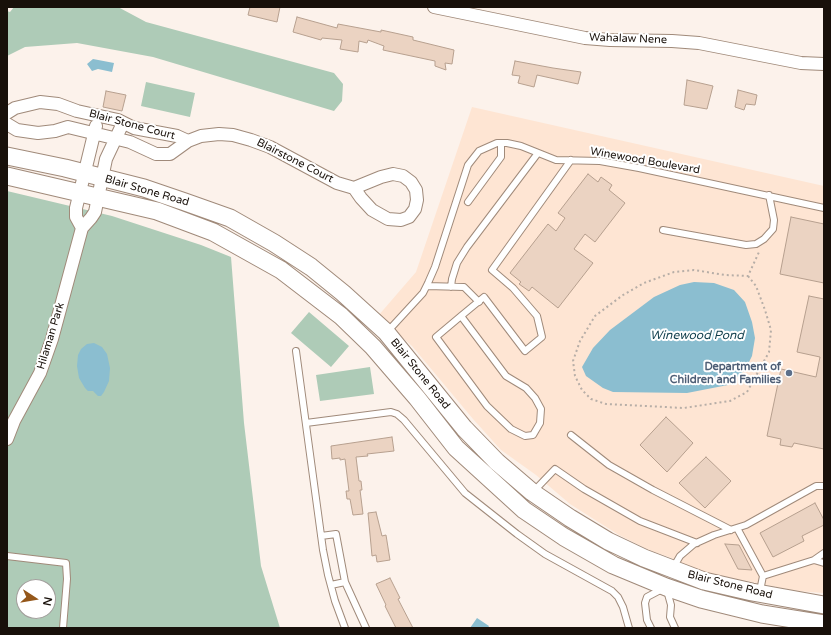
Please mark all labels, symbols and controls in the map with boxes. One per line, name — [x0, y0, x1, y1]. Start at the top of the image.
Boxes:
street label: Wahalaw Nene — [589, 31, 667, 47]
street label: Blair Stone Court — [87, 107, 177, 143]
street label: Blairstone Court — [254, 136, 336, 186]
street label: Winewood Boulevard — [589, 145, 701, 177]
street label: Blair Stone Road — [103, 173, 191, 209]
street label: Hilaman Park — [35, 301, 67, 371]
water label: Winewood Pond — [650, 329, 744, 343]
street label: Blair Stone Road — [387, 336, 453, 412]
place label: Department of Children and Families — [670, 360, 781, 386]
marker: Department of Children and Families — [784, 368, 794, 378]
street label: Blair Stone Road — [686, 568, 774, 602]
north arrow — [16, 579, 56, 619]
text: N — [40, 596, 55, 607]

